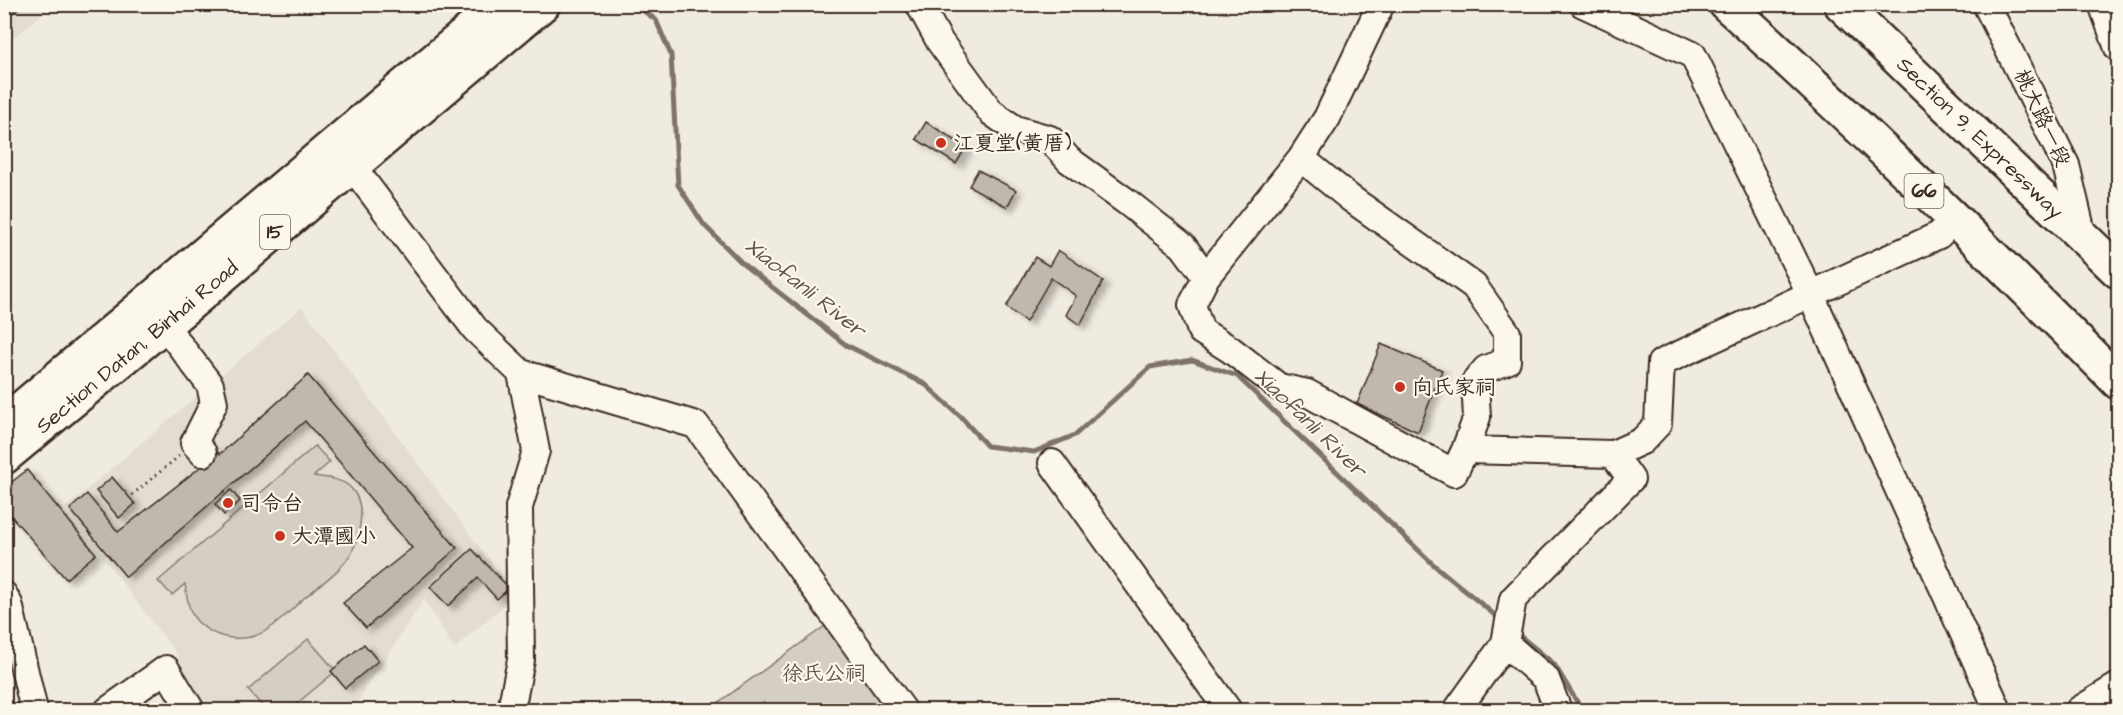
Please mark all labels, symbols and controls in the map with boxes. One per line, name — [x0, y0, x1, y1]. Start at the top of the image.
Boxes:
street label: Section 9, Expressway — [1889, 51, 2070, 227]
street label: 桃大路一段 — [2007, 64, 2077, 172]
place label: 江夏堂(黃厝) — [953, 129, 1072, 158]
marker: 江夏堂(黃厝) — [934, 136, 948, 150]
road number: 66 — [1904, 174, 1944, 208]
road number: 15 — [260, 215, 290, 249]
water label: Xiaofanli River — [738, 231, 874, 347]
street label: Section Datan, Binhai Road — [30, 253, 245, 440]
water label: Xiaofanli River — [1247, 361, 1375, 487]
place label: 向氏家祠 — [1412, 373, 1496, 402]
marker: 向氏家祠 — [1393, 380, 1407, 394]
place label: 司令台 — [240, 489, 303, 518]
marker: 司令台 — [221, 496, 235, 510]
place label: 大潭國小 — [292, 522, 376, 551]
marker: 大潭國小 — [273, 529, 287, 543]
park label: 徐氏公祠 — [782, 659, 866, 688]

